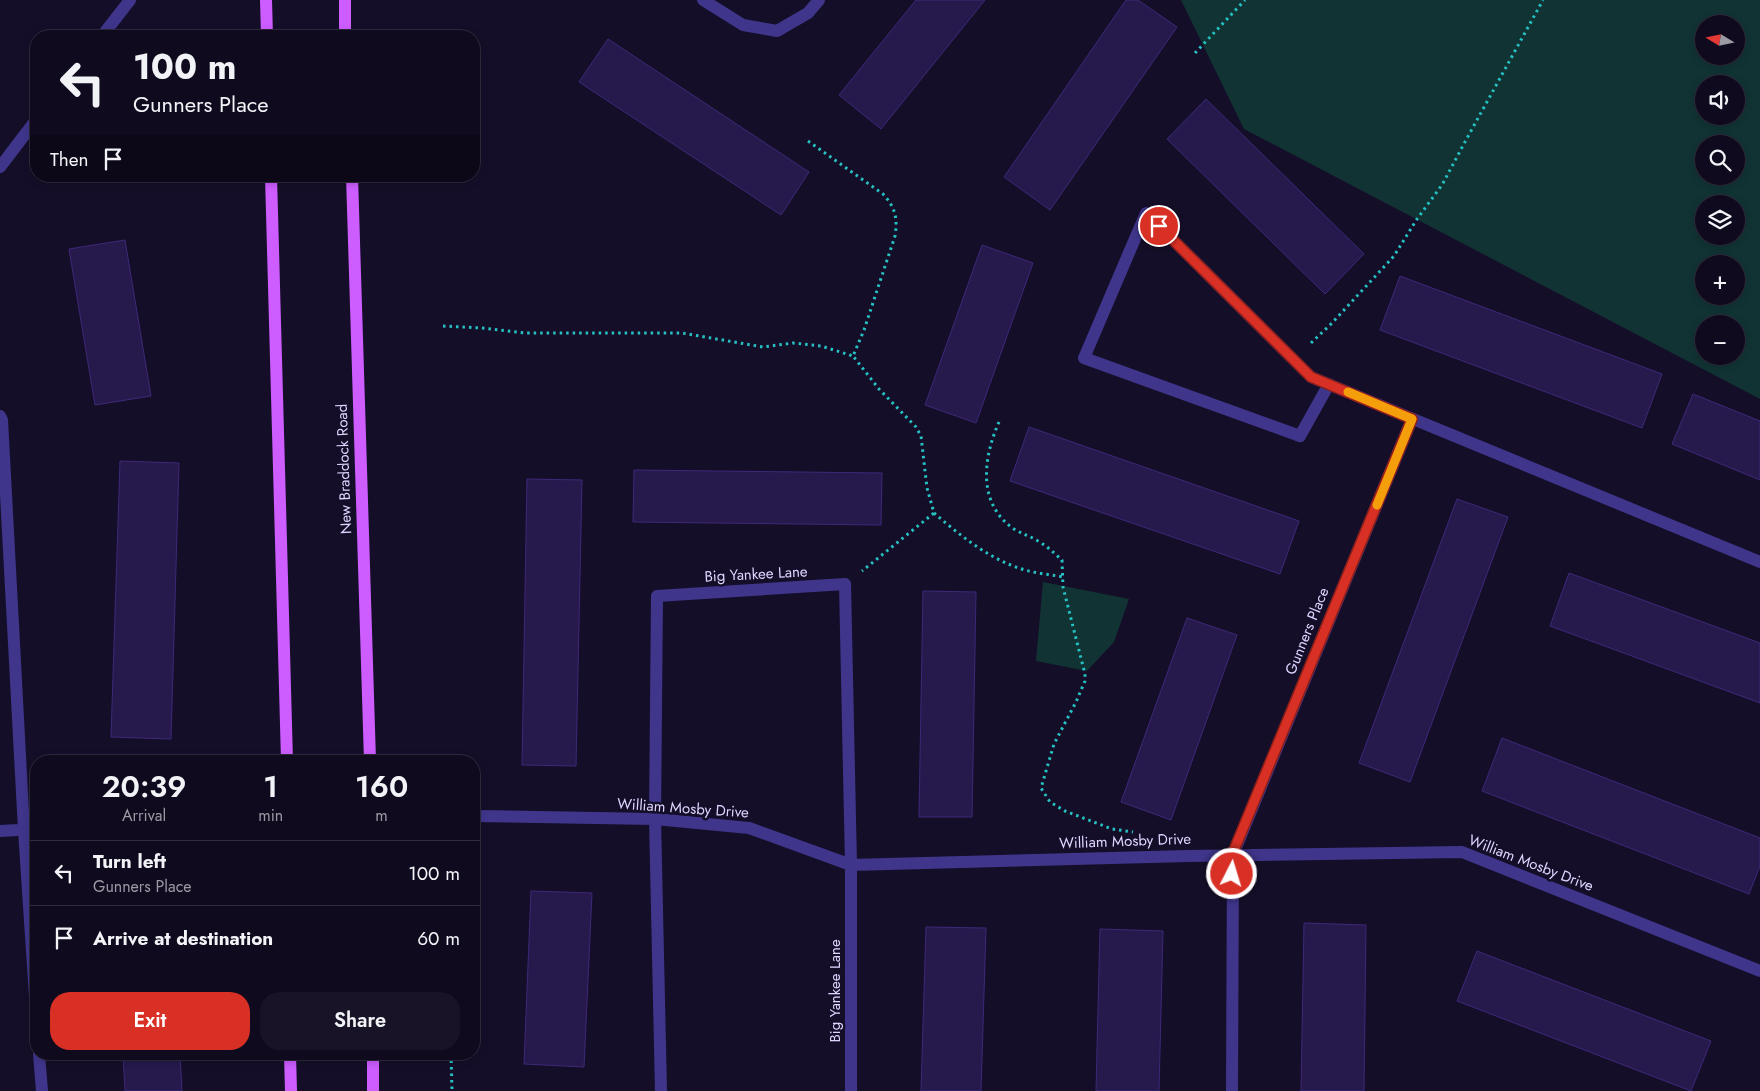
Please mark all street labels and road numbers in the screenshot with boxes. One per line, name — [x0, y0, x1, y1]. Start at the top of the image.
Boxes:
street label: New Braddock Road — [331, 403, 357, 535]
street label: Big Yankee Lane — [704, 560, 808, 588]
street label: Gunners Place — [1279, 584, 1335, 678]
street label: William Mosby Drive — [616, 792, 750, 824]
street label: William Mosby Drive — [1059, 828, 1192, 854]
street label: William Mosby Drive — [1465, 829, 1597, 897]
street label: Big Yankee Lane — [824, 939, 846, 1043]

